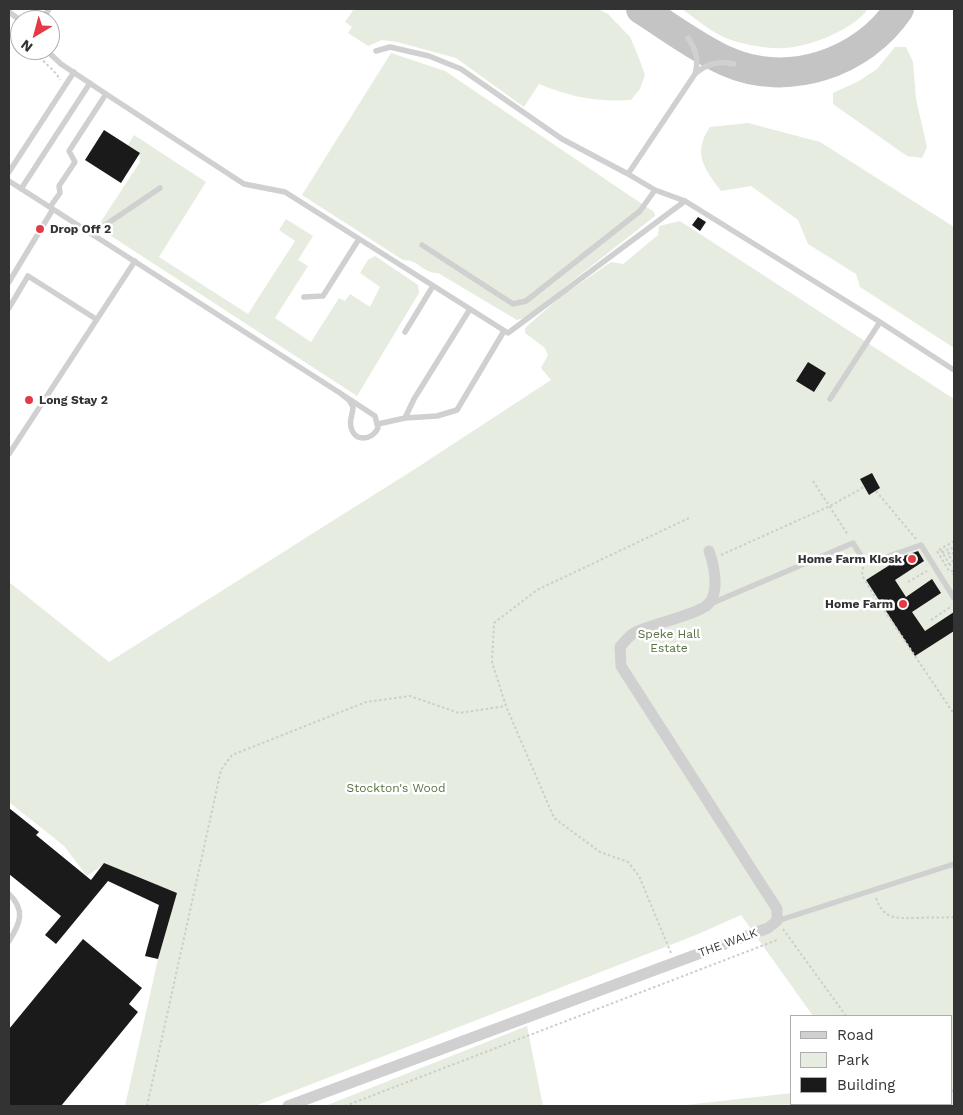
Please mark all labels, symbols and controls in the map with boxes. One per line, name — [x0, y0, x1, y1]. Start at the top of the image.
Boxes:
north arrow — [10, 10, 60, 60]
text: N — [18, 37, 36, 56]
place label: Drop Off 2 — [50, 222, 111, 236]
marker: Drop Off 2 — [34, 223, 46, 235]
place label: Long Stay 2 — [39, 393, 108, 407]
marker: Long Stay 2 — [23, 394, 35, 406]
place label: Home Farm Kiosk — [798, 552, 902, 566]
marker: Home Farm Kiosk — [906, 553, 918, 565]
place label: Home Farm — [825, 597, 893, 611]
marker: Home Farm — [897, 598, 909, 610]
park label: Speke Hall Estate — [638, 627, 700, 655]
park label: Stockton's Wood — [347, 781, 445, 795]
street label: THE WALK — [696, 926, 760, 960]
legend — [790, 1015, 953, 1105]
text: Road — [837, 1026, 874, 1044]
text: Park — [837, 1051, 869, 1069]
text: Building — [837, 1076, 895, 1094]

